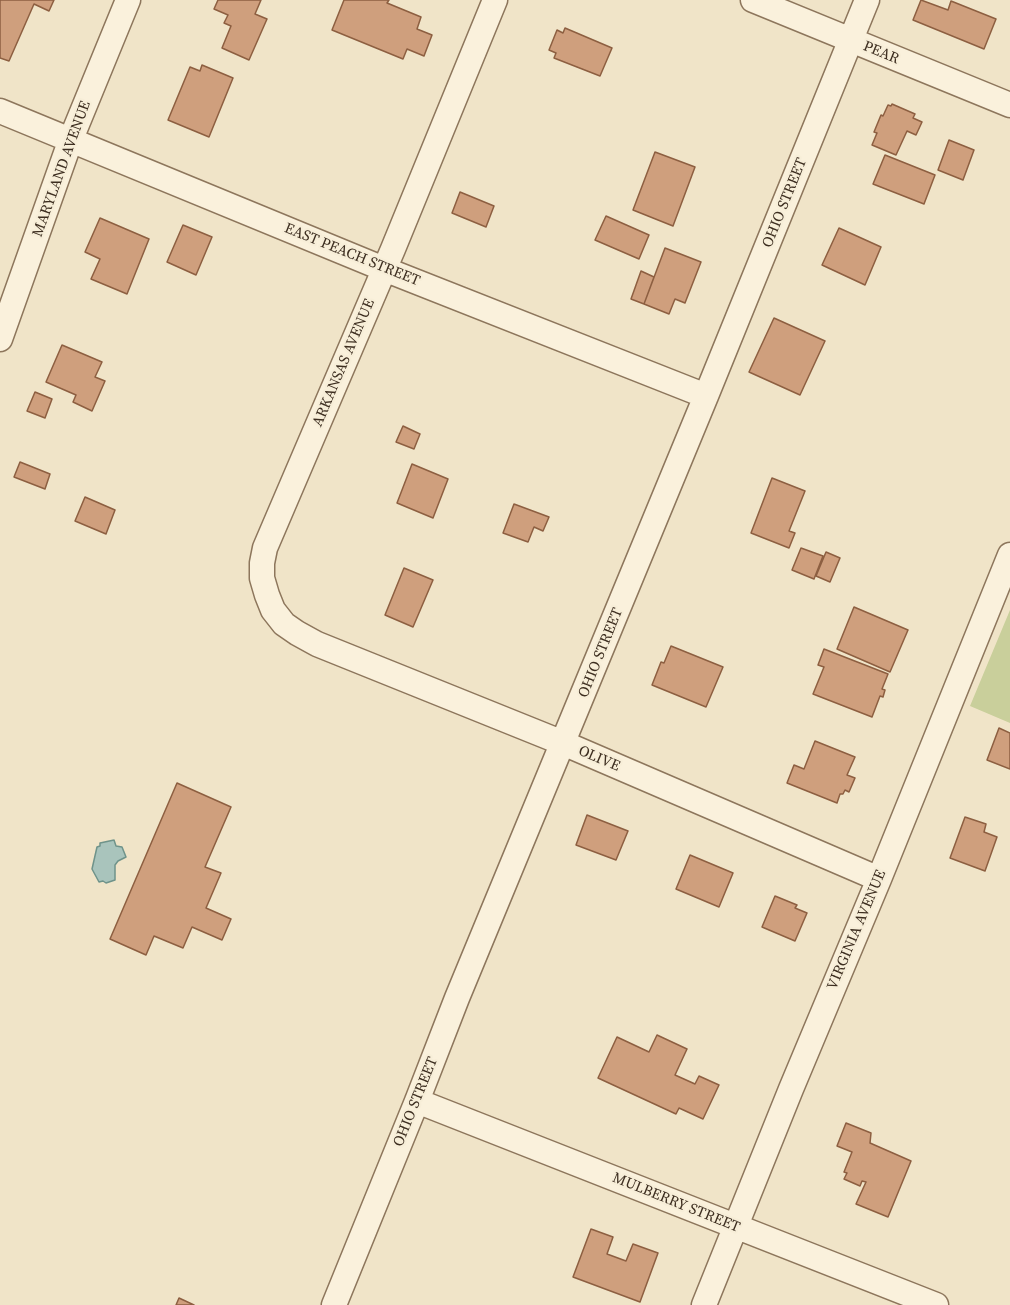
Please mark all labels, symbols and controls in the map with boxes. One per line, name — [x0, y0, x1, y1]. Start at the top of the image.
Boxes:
street label: PEAR — [860, 38, 902, 68]
street label: MARYLAND AVENUE — [29, 99, 95, 239]
street label: OHIO STREET — [759, 156, 811, 250]
street label: EAST PEACH STREET — [282, 220, 422, 290]
street label: ARKANSAS AVENUE — [309, 297, 379, 429]
street label: OHIO STREET — [575, 606, 627, 700]
street label: OLIVE — [575, 742, 623, 776]
street label: VIRGINIA AVENUE — [824, 867, 890, 993]
street label: OHIO STREET — [390, 1055, 442, 1149]
street label: MULBERRY STREET — [609, 1169, 743, 1237]

